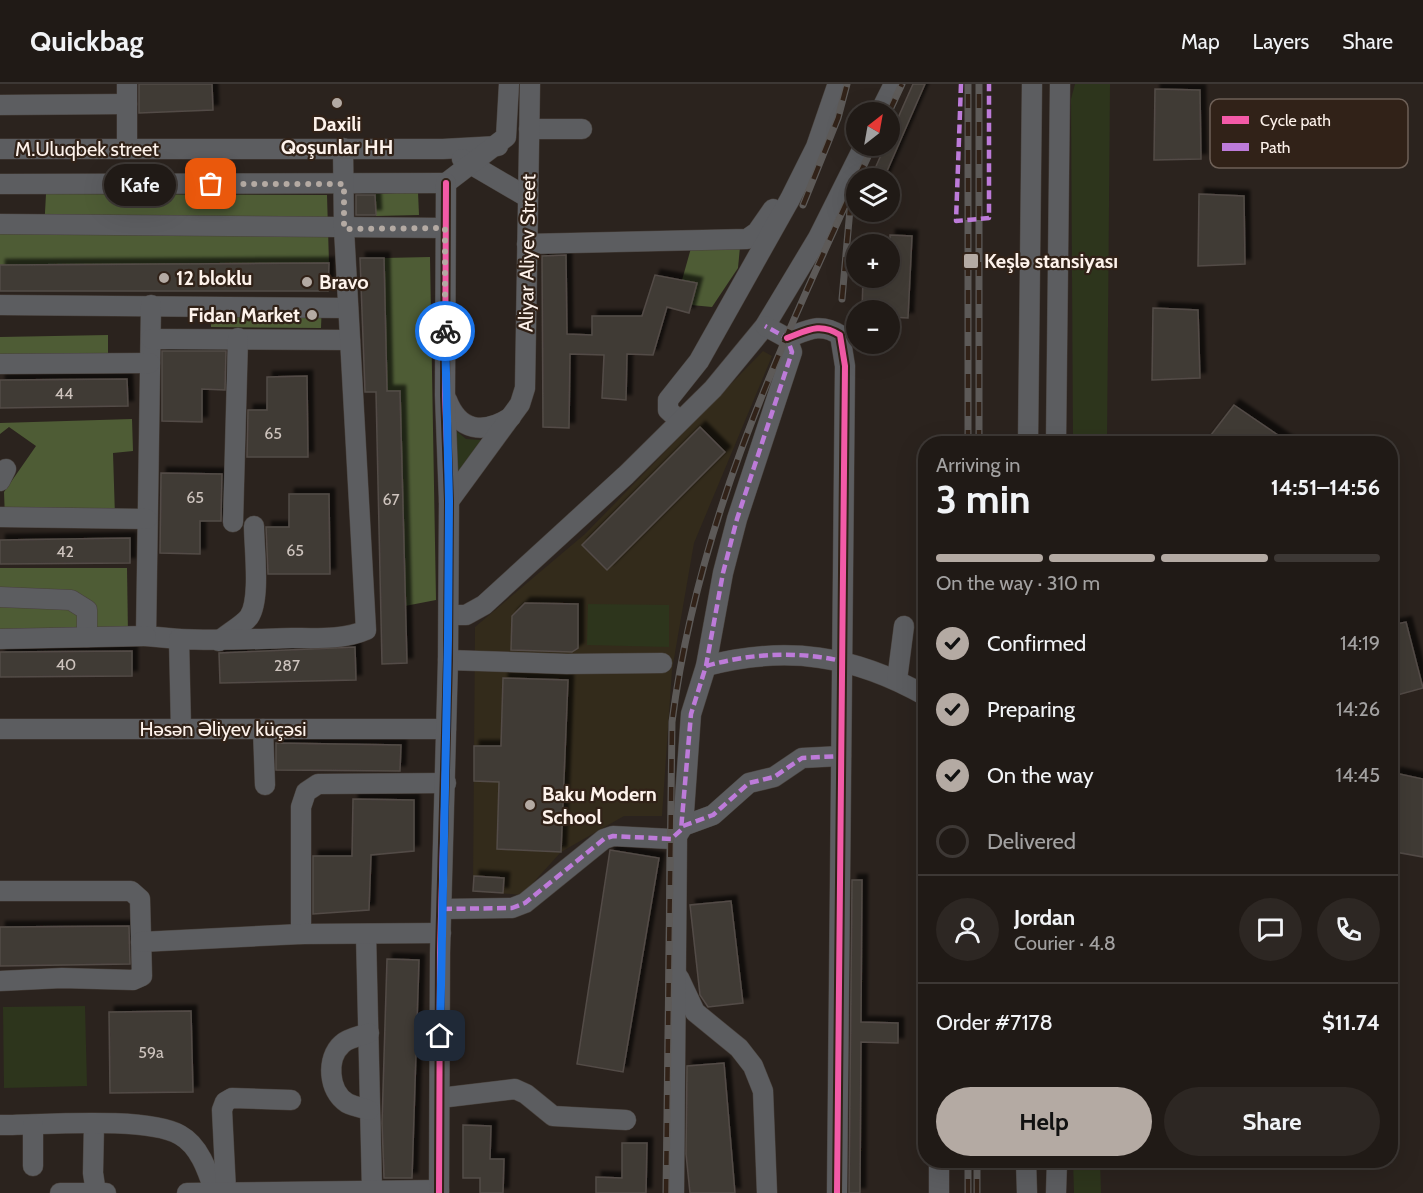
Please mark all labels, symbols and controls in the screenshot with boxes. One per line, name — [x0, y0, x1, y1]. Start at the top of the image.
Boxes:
text: Quickbag — [30, 24, 144, 58]
text: Map — [1181, 29, 1220, 54]
text: Layers — [1253, 29, 1309, 54]
text: Share — [1342, 29, 1393, 54]
marker: Daxili Qoşunlar HH — [330, 96, 344, 110]
legend — [1210, 99, 1408, 168]
north arrow — [846, 102, 900, 156]
map controls — [846, 102, 900, 354]
text: Cycle path — [1260, 111, 1331, 130]
place label: Daxili Qoşunlar HH — [281, 112, 393, 159]
street label: M.Uluqbek street — [15, 137, 159, 161]
text: Path — [1260, 138, 1291, 157]
pin — [185, 158, 236, 209]
callout: Kafe — [103, 163, 175, 205]
icon: bag — [194, 167, 227, 200]
button: layers — [846, 168, 900, 222]
text: Kafe — [120, 173, 160, 197]
street label: Aliyar Aliyev Street — [514, 173, 540, 332]
button: + — [846, 234, 900, 288]
place label: Keşlə stansiyası — [984, 249, 1118, 273]
marker: Keşlə stansiyası — [962, 252, 980, 270]
place label: 12 bloklu — [176, 266, 252, 290]
place label: Bravo — [319, 270, 369, 294]
marker: 12 bloklu — [157, 271, 171, 285]
marker: Bravo — [300, 275, 314, 289]
button: − — [846, 300, 900, 354]
courier — [415, 301, 475, 361]
place label: Fidan Market — [188, 303, 300, 327]
marker: Fidan Market — [305, 308, 319, 322]
icon: bike — [429, 315, 462, 348]
house number: 44 — [55, 384, 73, 403]
house number: 65 — [264, 424, 282, 443]
text: Arriving in — [936, 453, 1020, 477]
text: 14:51–14:56 — [1271, 474, 1380, 501]
text: 3 min — [936, 475, 1031, 523]
house number: 65 — [186, 488, 204, 507]
house number: 67 — [382, 490, 400, 509]
house number: 65 — [286, 541, 304, 560]
house number: 42 — [56, 542, 74, 561]
text: On the way · 310 m — [936, 571, 1100, 595]
icon: check — [936, 627, 969, 660]
text: Confirmed — [987, 630, 1086, 657]
text: 14:19 — [1340, 631, 1380, 655]
house number: 40 — [56, 655, 76, 674]
house number: 287 — [274, 656, 300, 675]
icon: check — [936, 693, 969, 726]
text: Preparing — [987, 696, 1075, 723]
text: 14:26 — [1336, 697, 1380, 721]
street label: Həsən Əliyev küçəsi — [139, 717, 307, 741]
icon: check — [936, 759, 969, 792]
text: On the way — [987, 762, 1094, 789]
text: 14:45 — [1335, 763, 1380, 787]
place label: Baku Modern School — [542, 782, 657, 829]
marker: Baku Modern School — [523, 798, 537, 812]
text: Delivered — [987, 828, 1076, 855]
button: person — [936, 898, 999, 961]
button: chat — [1239, 898, 1302, 961]
button: phone — [1317, 898, 1380, 961]
text: Jordan — [1014, 904, 1075, 931]
text: Courier · 4.8 — [1014, 931, 1116, 955]
text: Order #7178 — [936, 1009, 1053, 1036]
text: $11.74 — [1322, 1009, 1380, 1036]
pin — [414, 1010, 465, 1061]
icon: home — [423, 1019, 456, 1052]
house number: 59a — [138, 1043, 164, 1062]
button: Help — [936, 1087, 1152, 1156]
button: Share — [1164, 1087, 1380, 1156]

